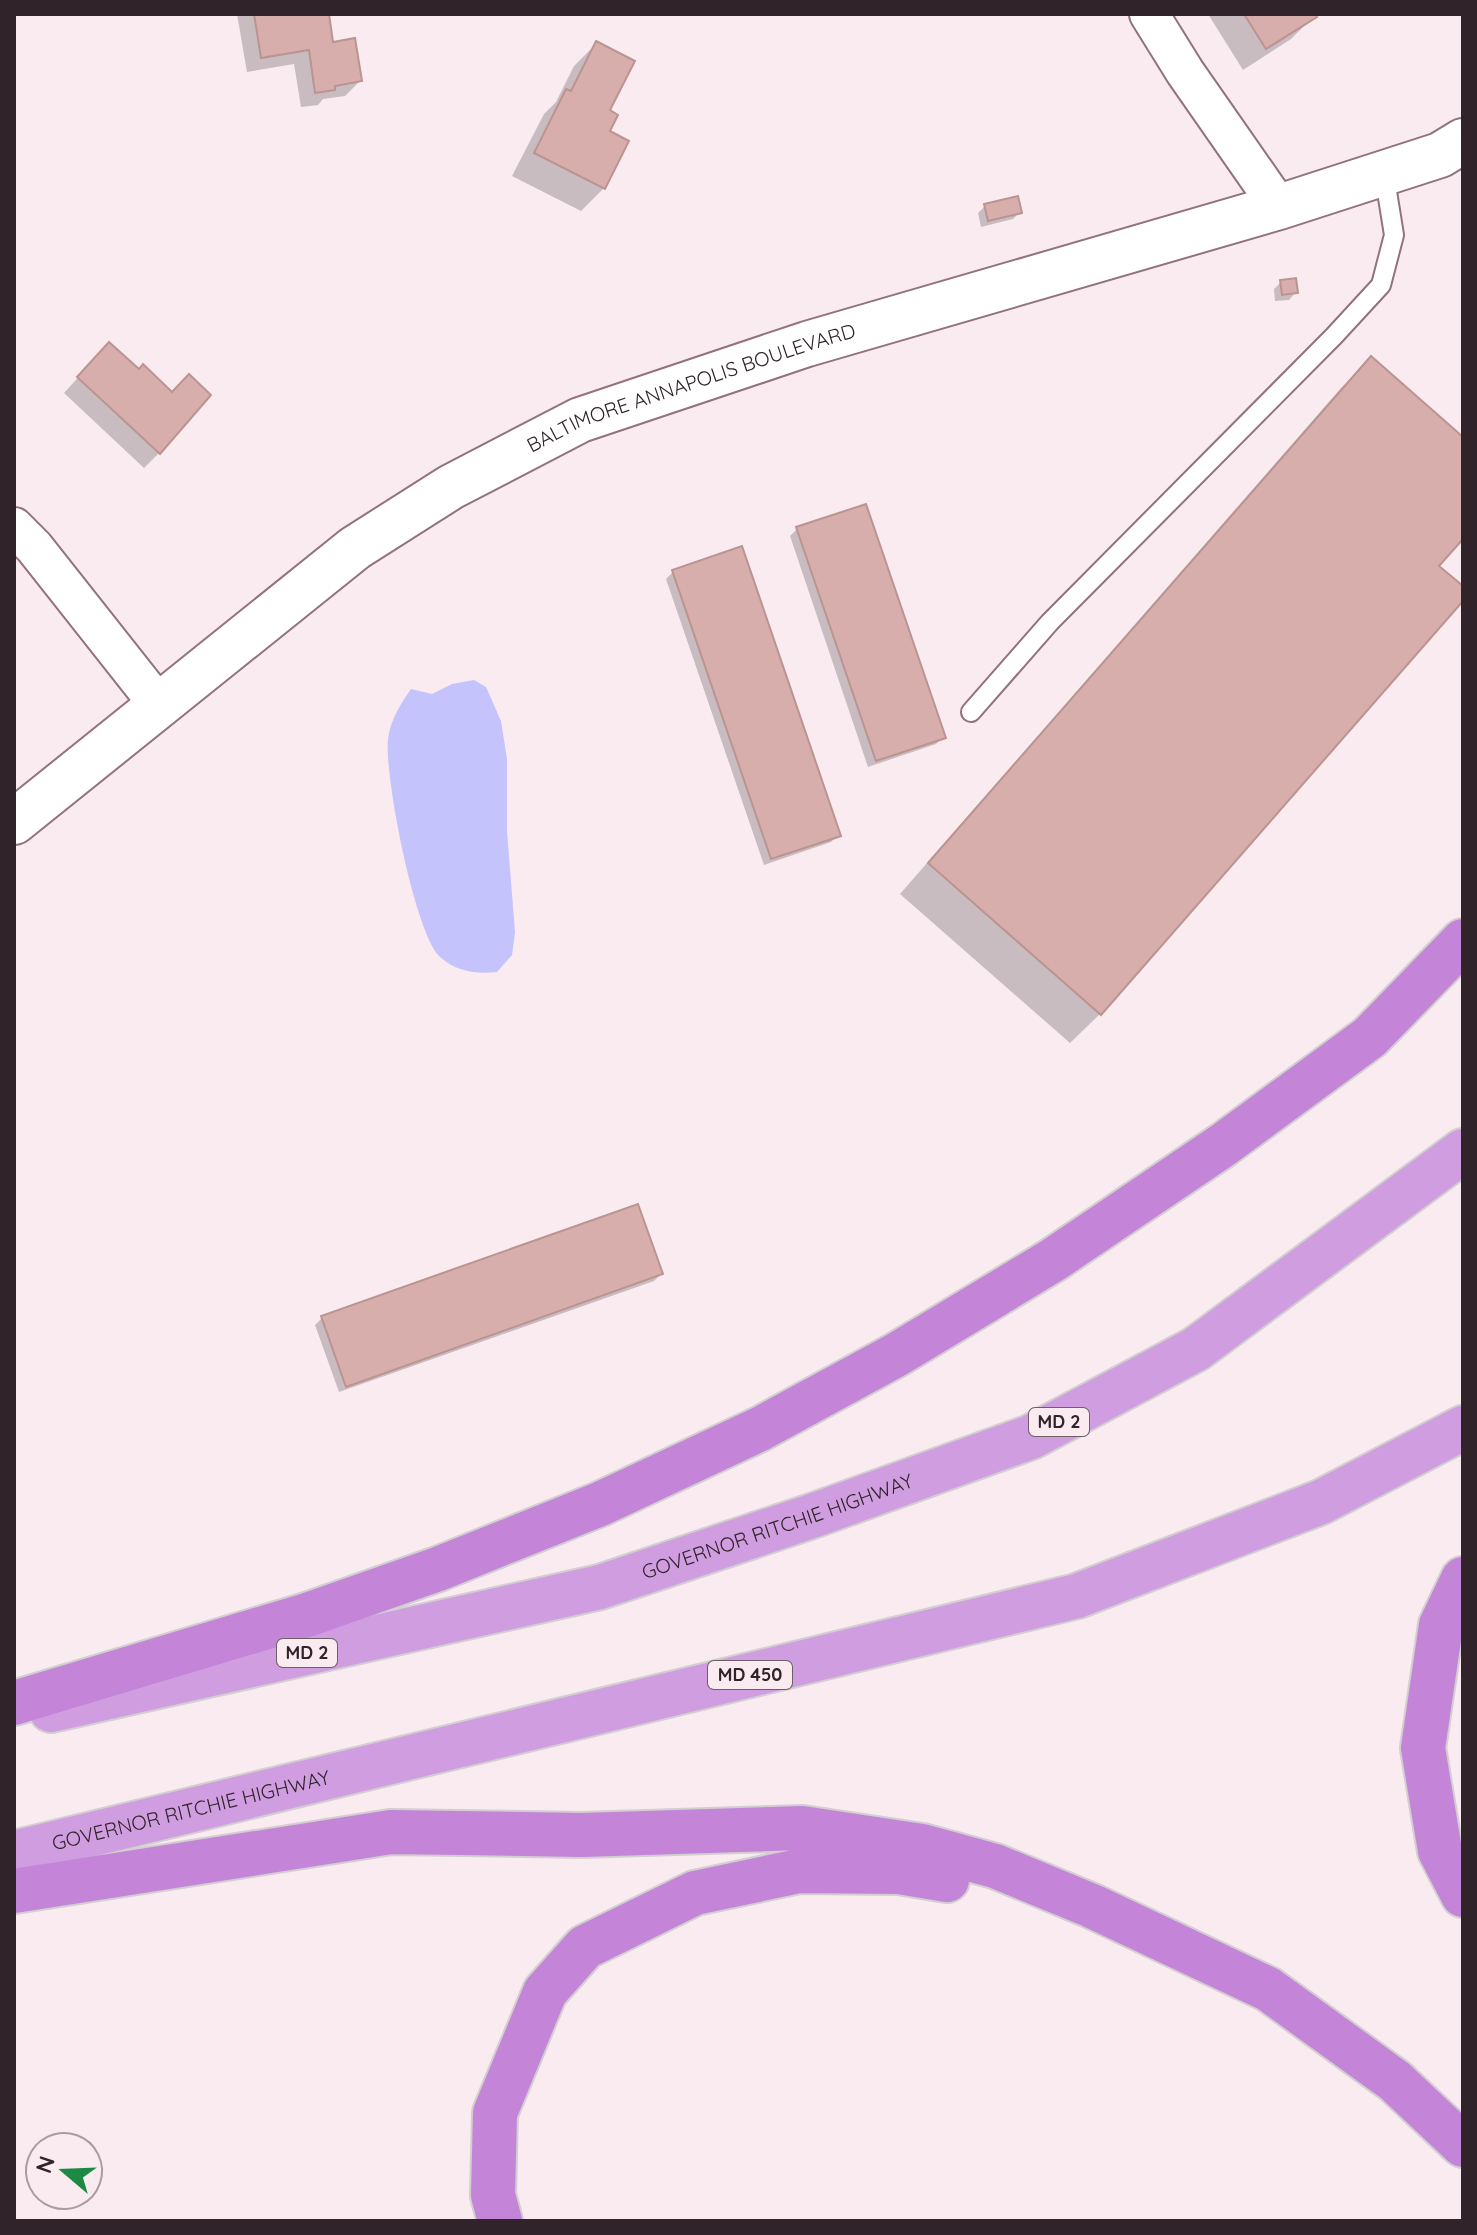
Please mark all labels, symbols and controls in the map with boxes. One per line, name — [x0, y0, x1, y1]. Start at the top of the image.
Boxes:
street label: BALTIMORE ANNAPOLIS BOULEVARD — [522, 318, 858, 457]
road number: MD 2 — [1029, 1408, 1089, 1436]
street label: GOVERNOR RITCHIE HIGHWAY — [638, 1468, 916, 1584]
road number: MD 2 — [277, 1639, 337, 1667]
road number: MD 450 — [708, 1661, 792, 1689]
street label: GOVERNOR RITCHIE HIGHWAY — [49, 1764, 332, 1855]
north arrow — [24, 2131, 104, 2211]
text: N — [29, 2152, 61, 2177]

